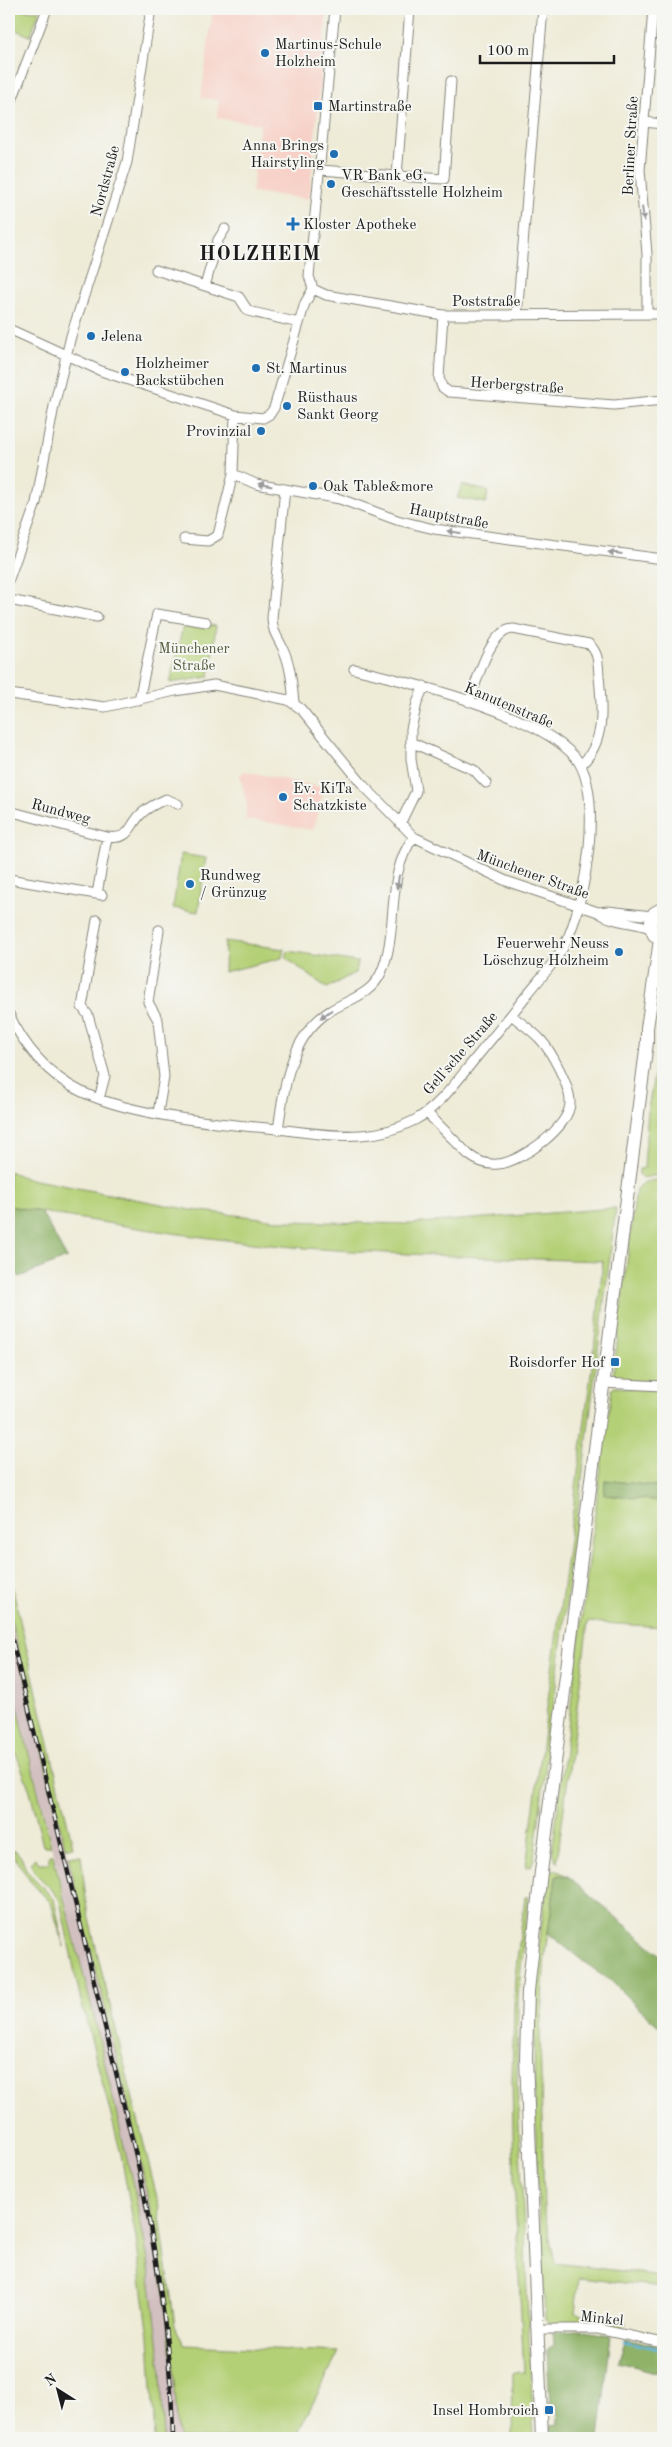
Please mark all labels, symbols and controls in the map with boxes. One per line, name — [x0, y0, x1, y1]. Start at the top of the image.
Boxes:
scale bar — [480, 32, 613, 64]
place label: Martinus-Schule Holzheim — [275, 38, 382, 70]
text: 100 m — [487, 44, 529, 59]
marker: Martinus-Schule Holzheim — [259, 47, 271, 59]
street label: Berliner Straße — [621, 96, 642, 196]
marker: Martinstraße — [312, 100, 324, 112]
place label: Martinstraße — [328, 100, 412, 115]
place label: Anna Brings Hairstyling — [241, 139, 324, 171]
street label: Nordstraße — [90, 144, 123, 219]
marker: Anna Brings Hairstyling — [328, 148, 340, 160]
place label: VR Bank eG, Geschäftsstelle Holzheim — [341, 169, 503, 201]
marker: VR Bank eG, Geschäftsstelle Holzheim — [325, 178, 337, 190]
one-way arrow — [639, 207, 647, 223]
marker: Kloster Apotheke — [287, 218, 299, 230]
place label: Kloster Apotheke — [303, 218, 417, 233]
district label: HOLZHEIM — [199, 245, 321, 265]
street label: Poststraße — [452, 295, 520, 310]
marker: Jelena — [85, 330, 97, 342]
place label: Jelena — [101, 330, 143, 345]
place label: Holzheimer Backstübchen — [135, 357, 224, 389]
marker: St. Martinus — [250, 362, 262, 374]
place label: St. Martinus — [266, 362, 347, 377]
marker: Holzheimer Backstübchen — [119, 366, 131, 378]
street label: Herbergstraße — [470, 376, 564, 397]
place label: Rüsthaus Sankt Georg — [297, 391, 378, 423]
marker: Rüsthaus Sankt Georg — [281, 400, 293, 412]
place label: Provinzial — [186, 425, 251, 440]
marker: Provinzial — [255, 425, 267, 437]
marker: Oak Table&more — [307, 480, 319, 492]
place label: Oak Table&more — [323, 480, 433, 495]
one-way arrow — [257, 481, 273, 489]
street label: Hauptstraße — [408, 502, 490, 533]
one-way arrow — [445, 528, 461, 536]
one-way arrow — [607, 549, 623, 557]
park label: Münchener Straße — [158, 642, 230, 674]
street label: Kanutenstraße — [462, 681, 555, 732]
place label: Ev. KiTa Schatzkiste — [293, 782, 367, 814]
marker: Ev. KiTa Schatzkiste — [277, 791, 289, 803]
street label: Rundweg — [29, 797, 92, 828]
street label: Münchener Straße — [474, 848, 591, 903]
place label: Rundweg / Grünzug — [200, 869, 267, 901]
one-way arrow — [393, 874, 401, 890]
marker: Rundweg / Grünzug — [184, 878, 196, 890]
place label: Feuerwehr Neuss Löschzug Holzheim — [482, 937, 609, 969]
marker: Feuerwehr Neuss Löschzug Holzheim — [613, 946, 625, 958]
one-way arrow — [319, 1009, 333, 1019]
street label: Gell'sche Straße — [421, 1010, 501, 1098]
place label: Roisdorfer Hof — [508, 1356, 606, 1371]
marker: Roisdorfer Hof — [609, 1356, 621, 1368]
street label: Minkel — [579, 2310, 624, 2329]
north arrow — [32, 2364, 82, 2414]
text: N — [43, 2371, 60, 2389]
place label: Insel Hombroich — [432, 2404, 539, 2419]
marker: Insel Hombroich — [543, 2404, 555, 2416]

